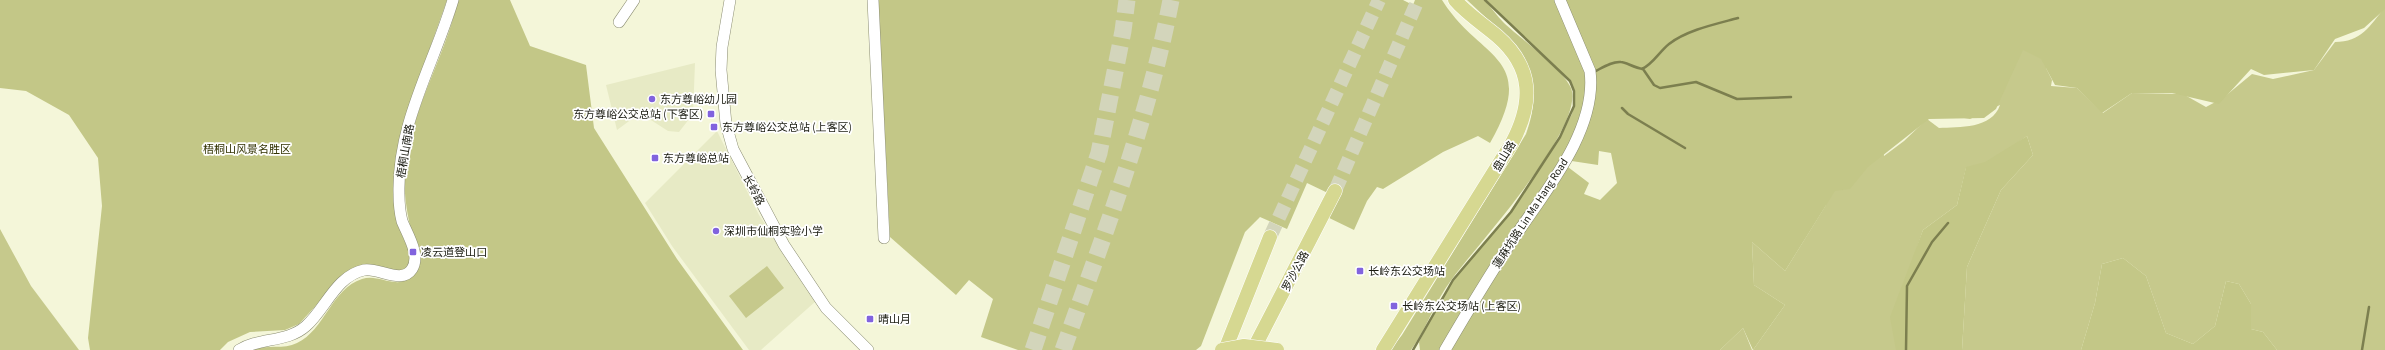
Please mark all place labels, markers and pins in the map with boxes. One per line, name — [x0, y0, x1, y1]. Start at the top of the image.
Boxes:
place label: 东方尊峪幼儿园 — [660, 92, 737, 107]
marker: 东方尊峪幼儿园 — [647, 94, 657, 104]
place label: 东方尊峪公交总站 (下客区) — [573, 107, 703, 122]
marker: 东方尊峪公交总站 (下客区) — [706, 109, 716, 119]
place label: 东方尊峪公交总站 (上客区) — [722, 120, 852, 135]
marker: 东方尊峪公交总站 (上客区) — [709, 122, 719, 132]
place label: 东方尊峪总站 — [663, 151, 729, 166]
marker: 东方尊峪总站 — [650, 153, 660, 163]
place label: 深圳市仙桐实验小学 — [724, 224, 823, 239]
marker: 深圳市仙桐实验小学 — [711, 226, 721, 236]
place label: 凌云道登山口 — [421, 245, 487, 260]
marker: 凌云道登山口 — [408, 247, 418, 257]
place label: 长岭东公交场站 — [1368, 264, 1445, 279]
marker: 长岭东公交场站 — [1355, 266, 1365, 276]
place label: 长岭东公交场站 (上客区) — [1402, 299, 1521, 314]
marker: 长岭东公交场站 (上客区) — [1389, 301, 1399, 311]
place label: 晴山月 — [878, 312, 911, 327]
marker: 晴山月 — [865, 314, 875, 324]

